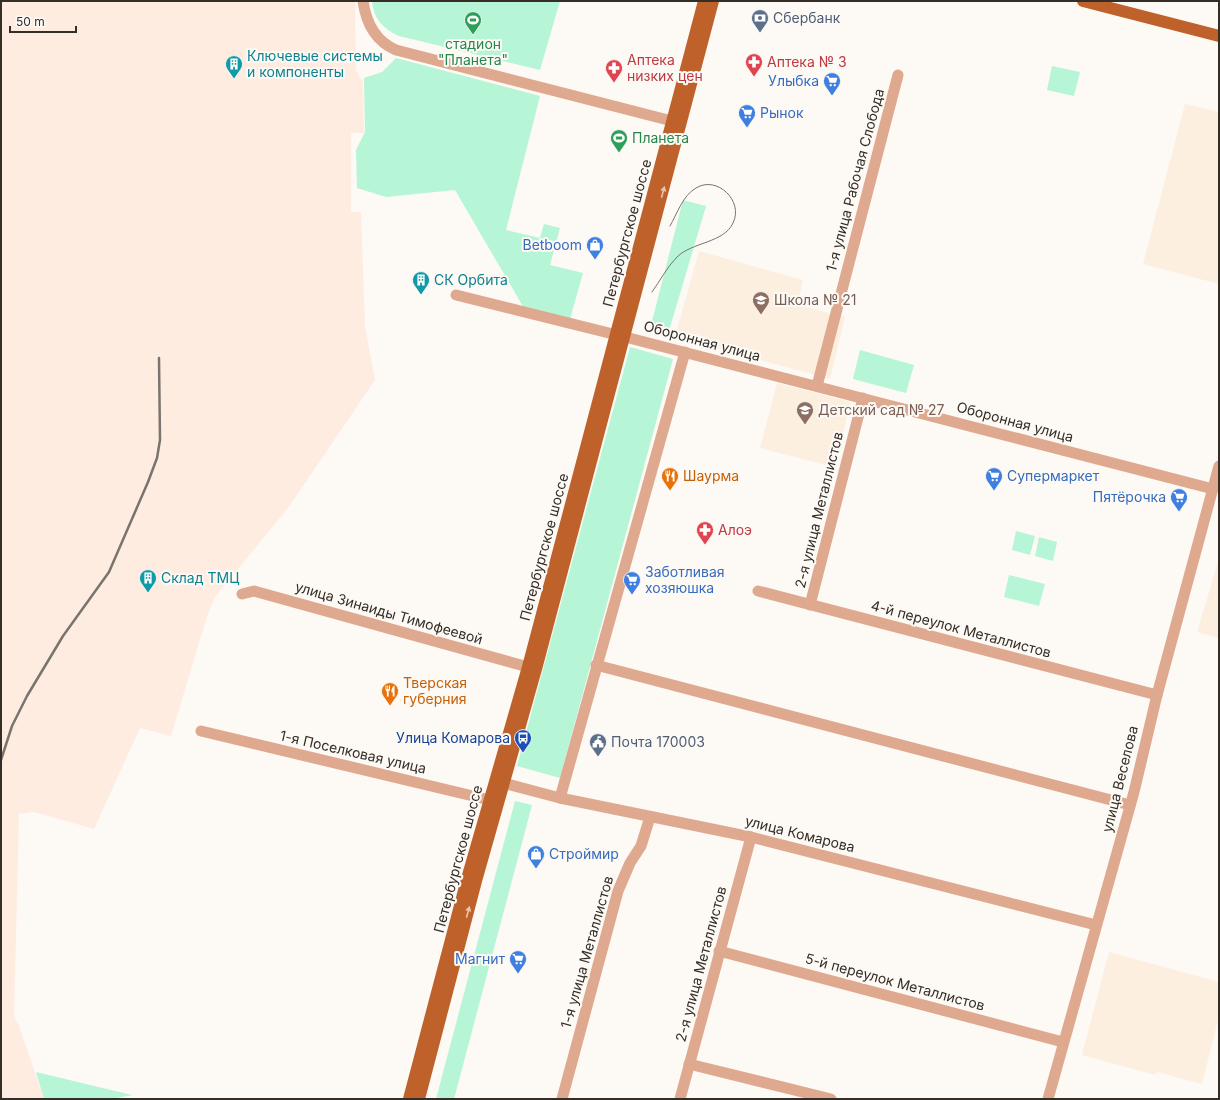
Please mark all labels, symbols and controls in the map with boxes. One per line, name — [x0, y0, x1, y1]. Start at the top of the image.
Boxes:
scale bar — [10, 8, 76, 34]
bank icon: Сбербанк — [750, 8, 770, 33]
place label: Сбербанк — [773, 9, 841, 26]
sports icon: стадион "Планета" — [463, 10, 483, 35]
text: 50 m — [16, 14, 45, 29]
place label: стадион "Планета" — [438, 35, 508, 68]
place label: Ключевые системы и компоненты — [247, 47, 383, 80]
place label: Аптека низких цен — [627, 51, 703, 84]
pharmacy icon: Аптека № 3 — [744, 52, 764, 77]
place label: Аптека № 3 — [767, 53, 847, 70]
building icon: Ключевые системы и компоненты — [224, 54, 244, 79]
pharmacy icon: Аптека низких цен — [604, 58, 624, 83]
supermarket icon: Улыбка — [822, 71, 842, 96]
place label: Улыбка — [768, 72, 819, 89]
street label: 1-я улица Рабочая Слобода — [822, 86, 887, 273]
supermarket icon: Рынок — [737, 103, 757, 128]
place label: Рынок — [760, 104, 804, 121]
sports icon: Планета — [609, 128, 629, 153]
place label: Планета — [632, 129, 689, 146]
street label: Петербургское шоссе — [599, 157, 654, 308]
one-way arrow — [660, 186, 666, 198]
shop icon: Betboom — [585, 235, 605, 260]
place label: Betboom — [522, 236, 582, 253]
building icon: СК Орбита — [411, 270, 431, 295]
place label: СК Орбита — [434, 271, 508, 288]
school or university icon: Школа № 21 — [751, 290, 771, 315]
place label: Школа № 21 — [774, 291, 856, 308]
street label: Оборонная улица — [642, 317, 762, 364]
street label: Оборонная улица — [955, 398, 1075, 445]
school or university icon: Детский сад № 27 — [795, 400, 815, 425]
place label: Детский сад № 27 — [818, 401, 944, 418]
street label: 2-я улица Металлистов — [791, 430, 846, 590]
restaurant icon: Шаурма — [660, 466, 680, 491]
supermarket icon: Супермаркет — [984, 466, 1004, 491]
place label: Шаурма — [683, 467, 739, 484]
place label: Супермаркет — [1007, 467, 1100, 484]
street label: Петербургское шоссе — [516, 471, 571, 622]
supermarket icon: Пятёрочка — [1169, 487, 1189, 512]
place label: Пятёрочка — [1093, 488, 1166, 505]
pharmacy icon: Алоэ — [695, 520, 715, 545]
place label: Алоэ — [718, 521, 752, 538]
place label: Заботливая хозяюшка — [645, 563, 725, 596]
building icon: Склад ТМЦ — [138, 568, 158, 593]
place label: Склад ТМЦ — [161, 569, 239, 586]
supermarket icon: Заботливая хозяюшка — [622, 570, 642, 595]
street label: улица Зинаиды Тимофеевой — [293, 578, 485, 647]
street label: 4-й переулок Металлистов — [869, 596, 1053, 661]
place label: Тверская губерния — [403, 674, 467, 707]
restaurant icon: Тверская губерния — [380, 681, 400, 706]
street label: улица Веселова — [1098, 724, 1141, 834]
street label: 1-я Поселковая улица — [278, 726, 428, 777]
bus stop icon: Улица Комарова — [513, 728, 533, 753]
place label: Улица Комарова — [396, 729, 510, 746]
public building icon: Почта 170003 — [588, 732, 608, 757]
place label: Почта 170003 — [611, 733, 705, 750]
street label: Петербургское шоссе — [430, 783, 485, 934]
street label: улица Комарова — [744, 812, 857, 855]
shop icon: Строймир — [526, 844, 546, 869]
place label: Строймир — [549, 845, 619, 862]
street label: 1-я улица Металлистов — [557, 874, 616, 1030]
street label: 2-я улица Металлистов — [672, 884, 730, 1044]
one-way arrow — [465, 906, 471, 918]
supermarket icon: Магнит — [508, 949, 528, 974]
street label: 5-й переулок Металлистов — [803, 949, 987, 1014]
place label: Магнит — [455, 950, 505, 967]

